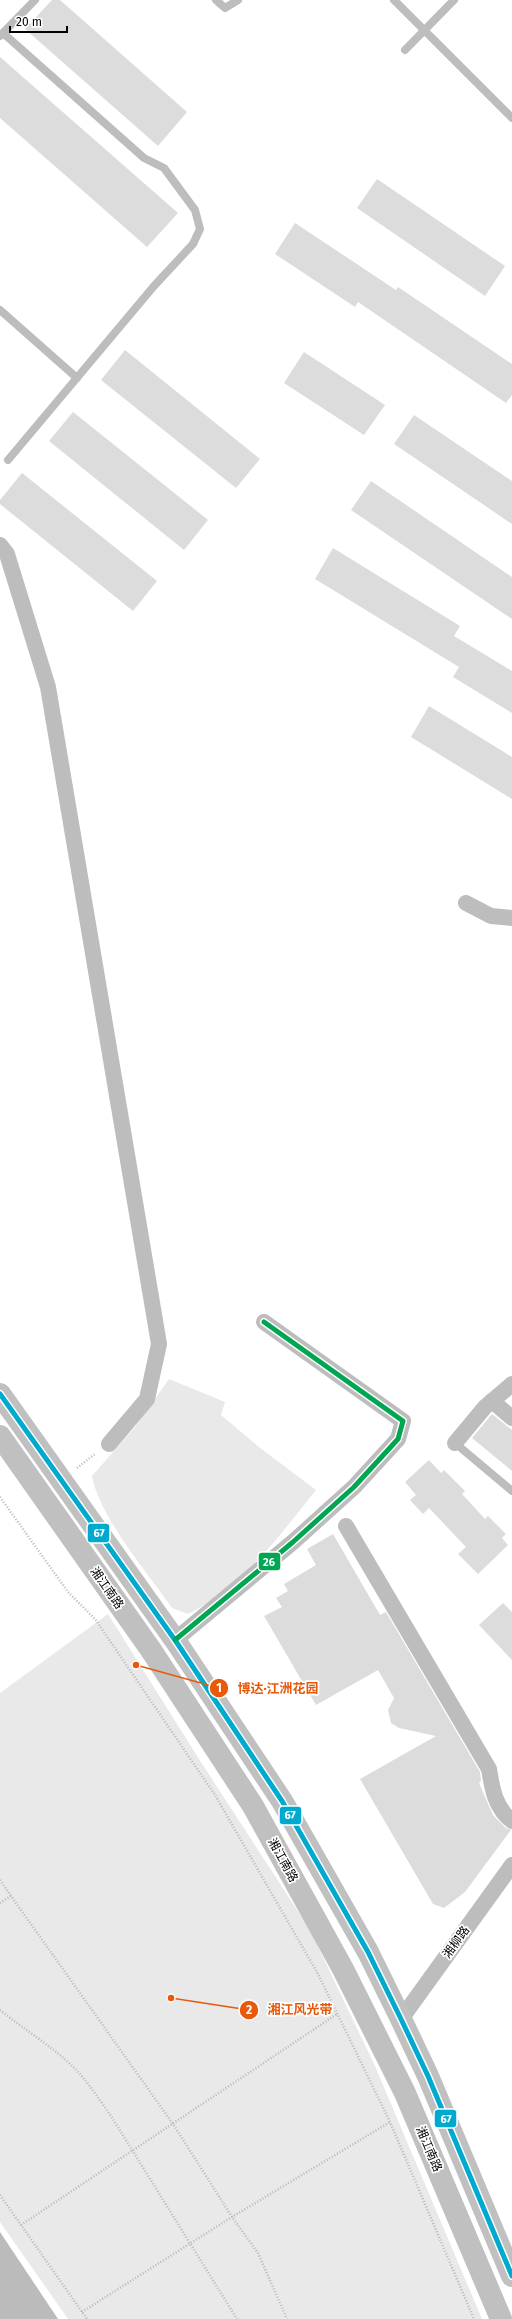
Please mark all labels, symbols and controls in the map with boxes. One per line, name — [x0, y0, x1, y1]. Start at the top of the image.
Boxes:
scale bar — [10, 8, 67, 34]
text: 20 m — [16, 15, 42, 29]
line badge: 67 — [87, 1523, 110, 1543]
text: 67 — [93, 1527, 105, 1540]
line badge: 26 — [258, 1552, 281, 1571]
text: 26 — [263, 1556, 275, 1569]
street label: 湘江南路 — [87, 1564, 127, 1612]
callout: 博达·江洲花园 — [209, 1675, 326, 1700]
text: 1 — [216, 1681, 222, 1695]
text: 博达·江洲花园 — [237, 1681, 319, 1696]
line badge: 67 — [279, 1806, 302, 1825]
text: 67 — [284, 1809, 296, 1822]
street label: 湘江南路 — [265, 1836, 301, 1884]
street label: 湘柳路 — [440, 1923, 472, 1961]
callout: 湘江风光带 — [239, 1997, 340, 2022]
text: 湘江风光带 — [267, 2002, 333, 2017]
text: 2 — [246, 2003, 252, 2017]
line badge: 67 — [434, 2109, 457, 2128]
text: 67 — [440, 2113, 452, 2126]
street label: 湘江南路 — [413, 2124, 445, 2174]

